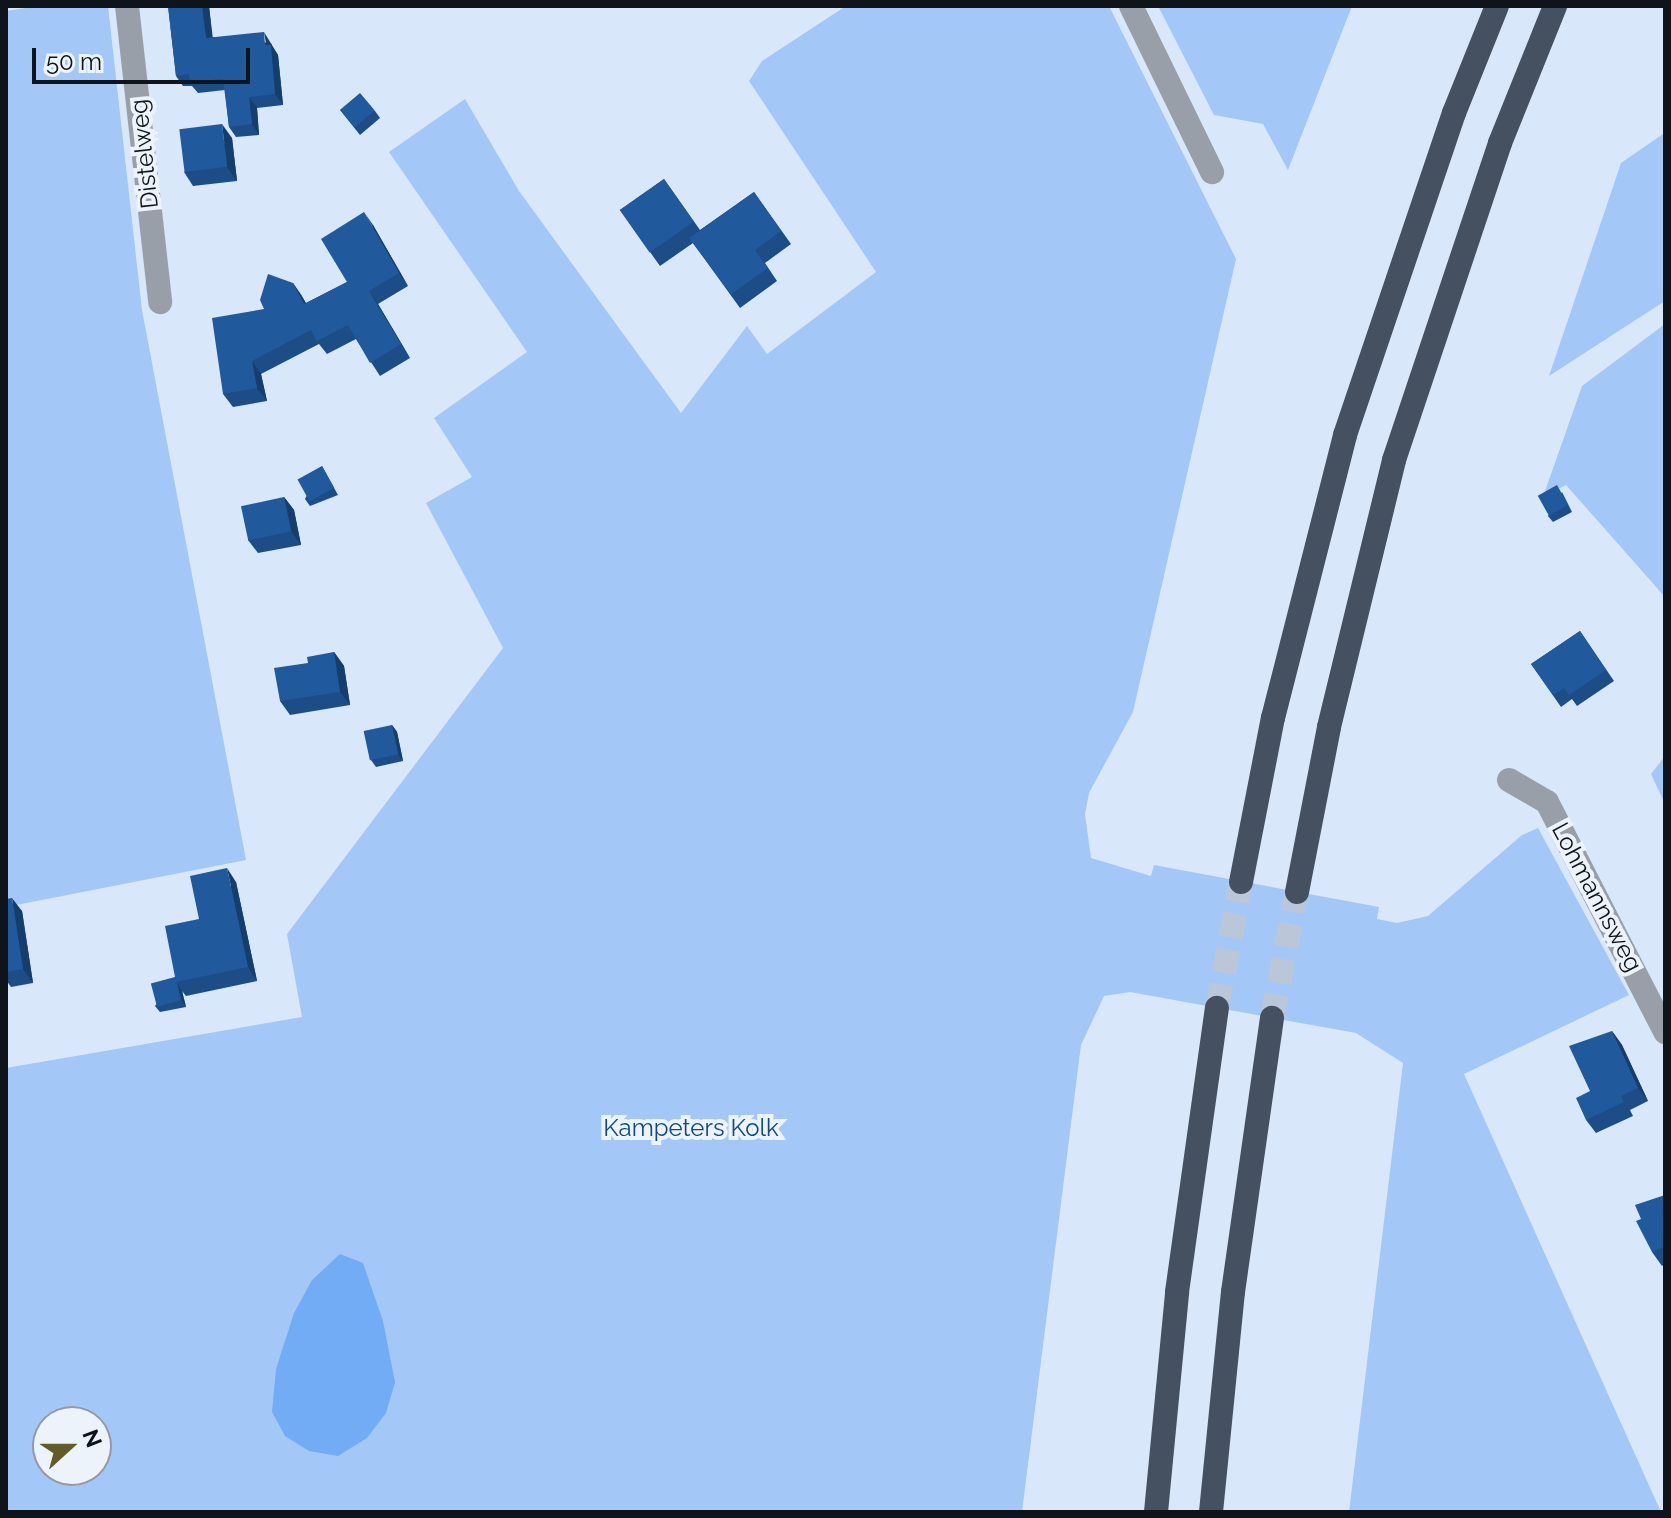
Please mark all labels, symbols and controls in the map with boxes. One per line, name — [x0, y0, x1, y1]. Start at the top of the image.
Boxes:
scale bar — [36, 32, 254, 82]
text: 50 m — [46, 47, 102, 76]
street label: Distelweg — [124, 98, 164, 210]
street label: Lohmannsweg — [1546, 818, 1648, 976]
park label: Kampeters Kolk — [603, 1114, 779, 1142]
north arrow — [32, 1406, 112, 1486]
text: N — [77, 1426, 108, 1451]

